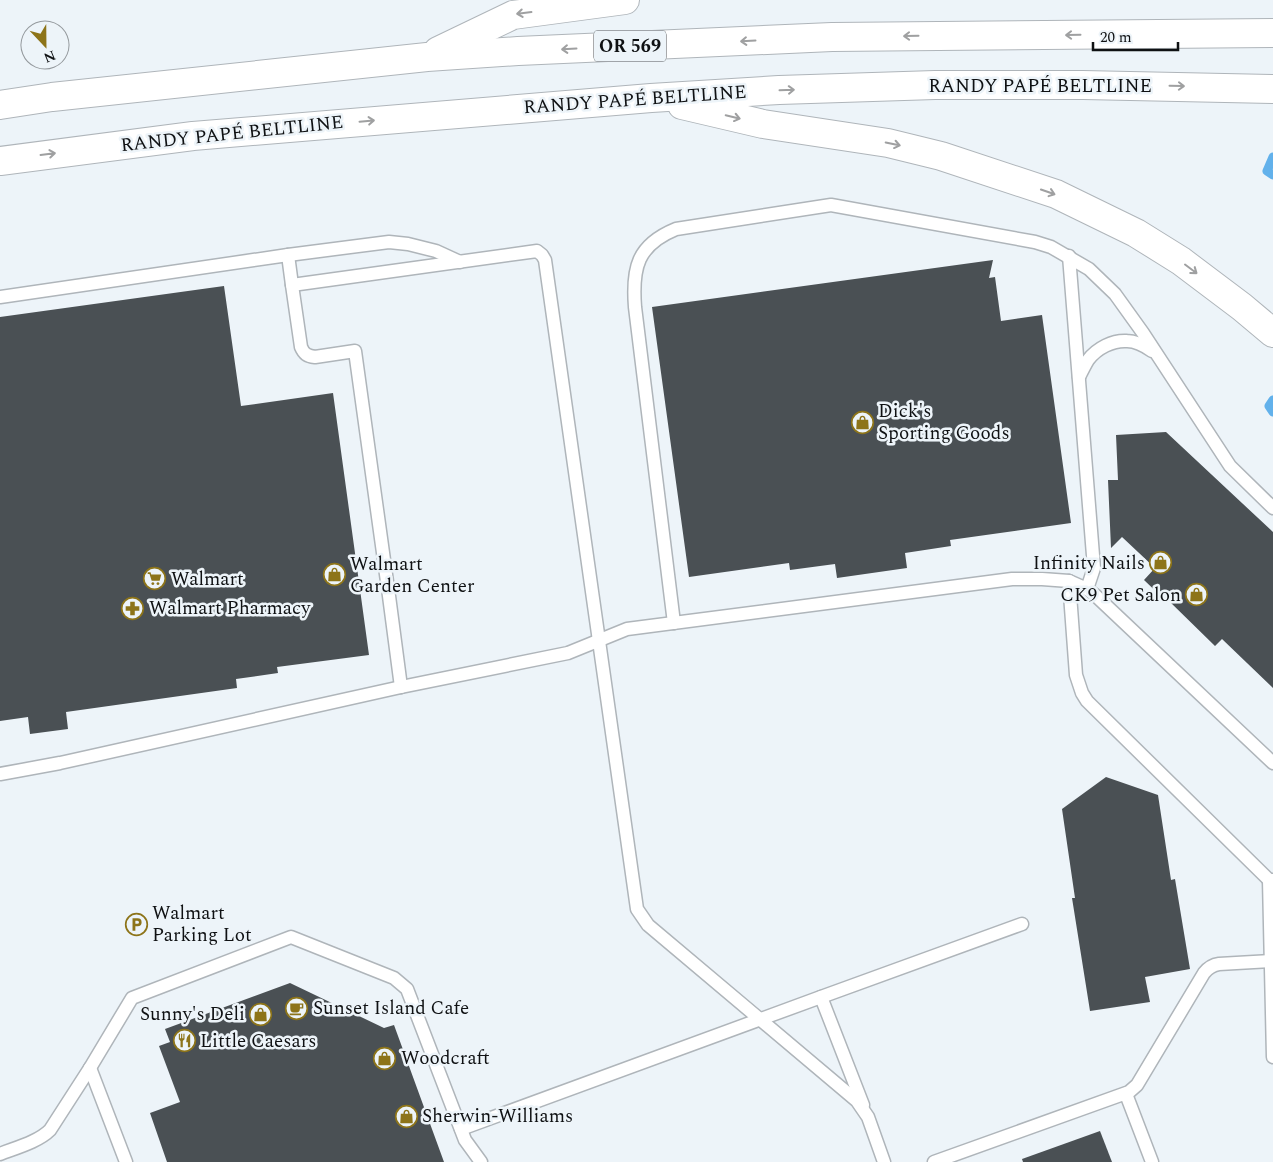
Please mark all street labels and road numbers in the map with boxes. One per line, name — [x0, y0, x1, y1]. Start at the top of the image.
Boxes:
road number: OR 569 — [594, 30, 666, 61]
street label: RANDY PAPÉ BELTLINE — [928, 72, 1152, 101]
street label: RANDY PAPÉ BELTLINE — [522, 78, 748, 122]
street label: RANDY PAPÉ BELTLINE — [119, 108, 345, 160]

